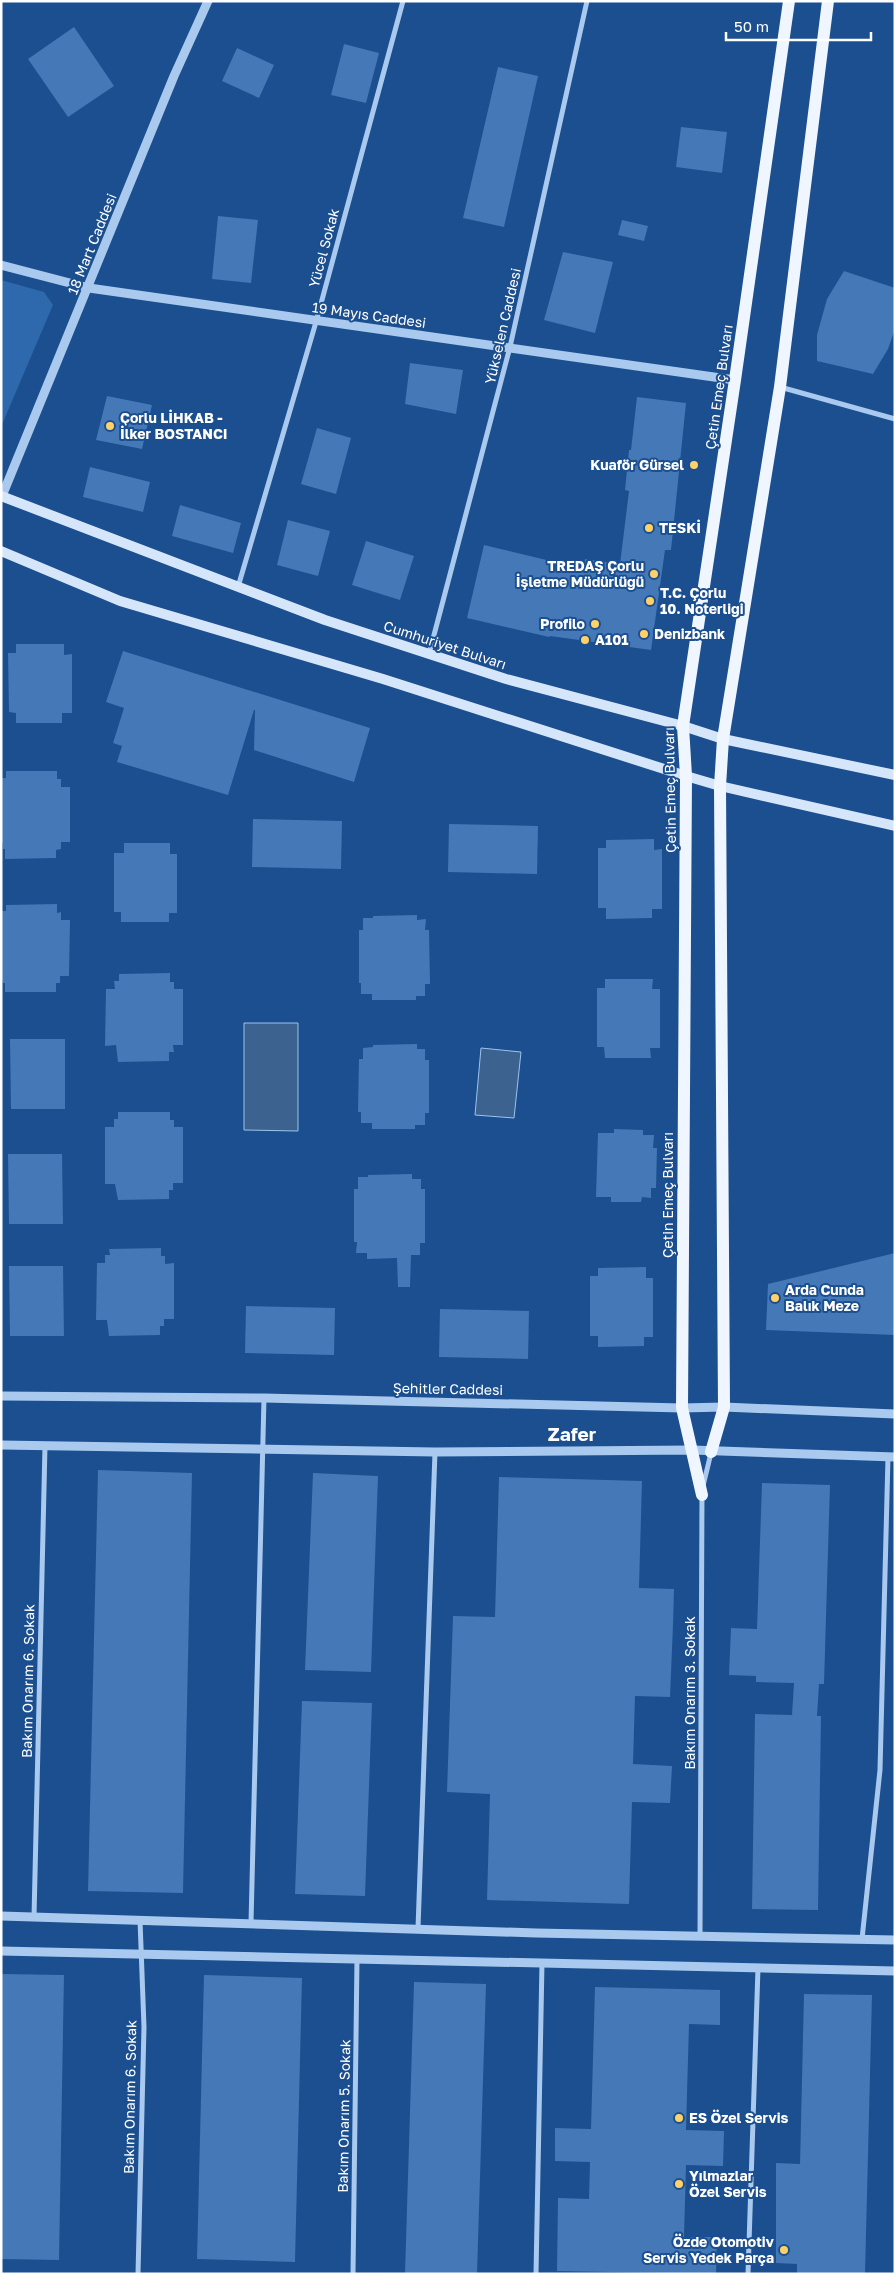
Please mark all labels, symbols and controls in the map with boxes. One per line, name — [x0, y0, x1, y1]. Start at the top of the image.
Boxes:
scale bar — [726, 10, 871, 42]
text: 50 m — [734, 17, 769, 35]
street label: 18 Mart Caddesi — [64, 191, 120, 297]
street label: Yücel Sokak — [305, 206, 342, 289]
street label: Yükselen Caddesi — [481, 266, 524, 386]
street label: 19 Mayıs Caddesi — [311, 298, 427, 331]
street label: Çetin Emeç Bulvarı — [701, 323, 736, 450]
place label: Çorlu LİHKAB - İlker BOSTANCI — [120, 409, 228, 442]
marker: Çorlu LİHKAB - İlker BOSTANCI — [104, 420, 116, 432]
place label: Kuaför Gürsel — [590, 456, 684, 473]
marker: Kuaför Gürsel — [688, 459, 700, 471]
place label: TESKİ — [659, 519, 701, 536]
marker: TESKİ — [643, 522, 655, 534]
place label: TREDAŞ Çorlu İşletme Müdürlüğü — [516, 557, 644, 590]
marker: TREDAŞ Çorlu İşletme Müdürlüğü — [648, 568, 660, 580]
place label: T.C. Çorlu 10. Noterliği — [660, 584, 744, 617]
marker: T.C. Çorlu 10. Noterliği — [644, 595, 656, 607]
place label: Profilo — [540, 615, 585, 632]
street label: Cumhuriyet Bulvarı — [382, 617, 509, 672]
marker: Profilo — [589, 618, 601, 630]
place label: Denizbank — [654, 625, 725, 642]
marker: Denizbank — [638, 628, 650, 640]
place label: A101 — [595, 631, 628, 648]
marker: A101 — [579, 634, 591, 646]
street label: Çetin Emeç Bulvarı — [660, 727, 679, 853]
street label: Çetin Emeç Bulvarı — [659, 1132, 676, 1258]
place label: Arda Cunda Balık Meze — [785, 1281, 864, 1314]
marker: Arda Cunda Balık Meze — [769, 1292, 781, 1304]
street label: Şehitler Caddesi — [393, 1379, 503, 1398]
district label: Zafer — [548, 1422, 597, 1445]
street label: Bakım Onarım 6. Sokak — [18, 1604, 37, 1758]
street label: Bakım Onarım 3. Sokak — [681, 1616, 698, 1770]
street label: Bakım Onarım 6. Sokak — [120, 2020, 139, 2174]
street label: Bakım Onarım 5. Sokak — [334, 2039, 353, 2193]
place label: ES Özel Servis — [689, 2109, 788, 2126]
marker: ES Özel Servis — [673, 2112, 685, 2124]
place label: Yılmazlar Özel Servis — [689, 2167, 767, 2200]
marker: Yılmazlar Özel Servis — [673, 2178, 685, 2190]
place label: Özde Otomotiv Servis Yedek Parça — [643, 2233, 775, 2266]
marker: Özde Otomotiv Servis Yedek Parça — [778, 2244, 790, 2256]

